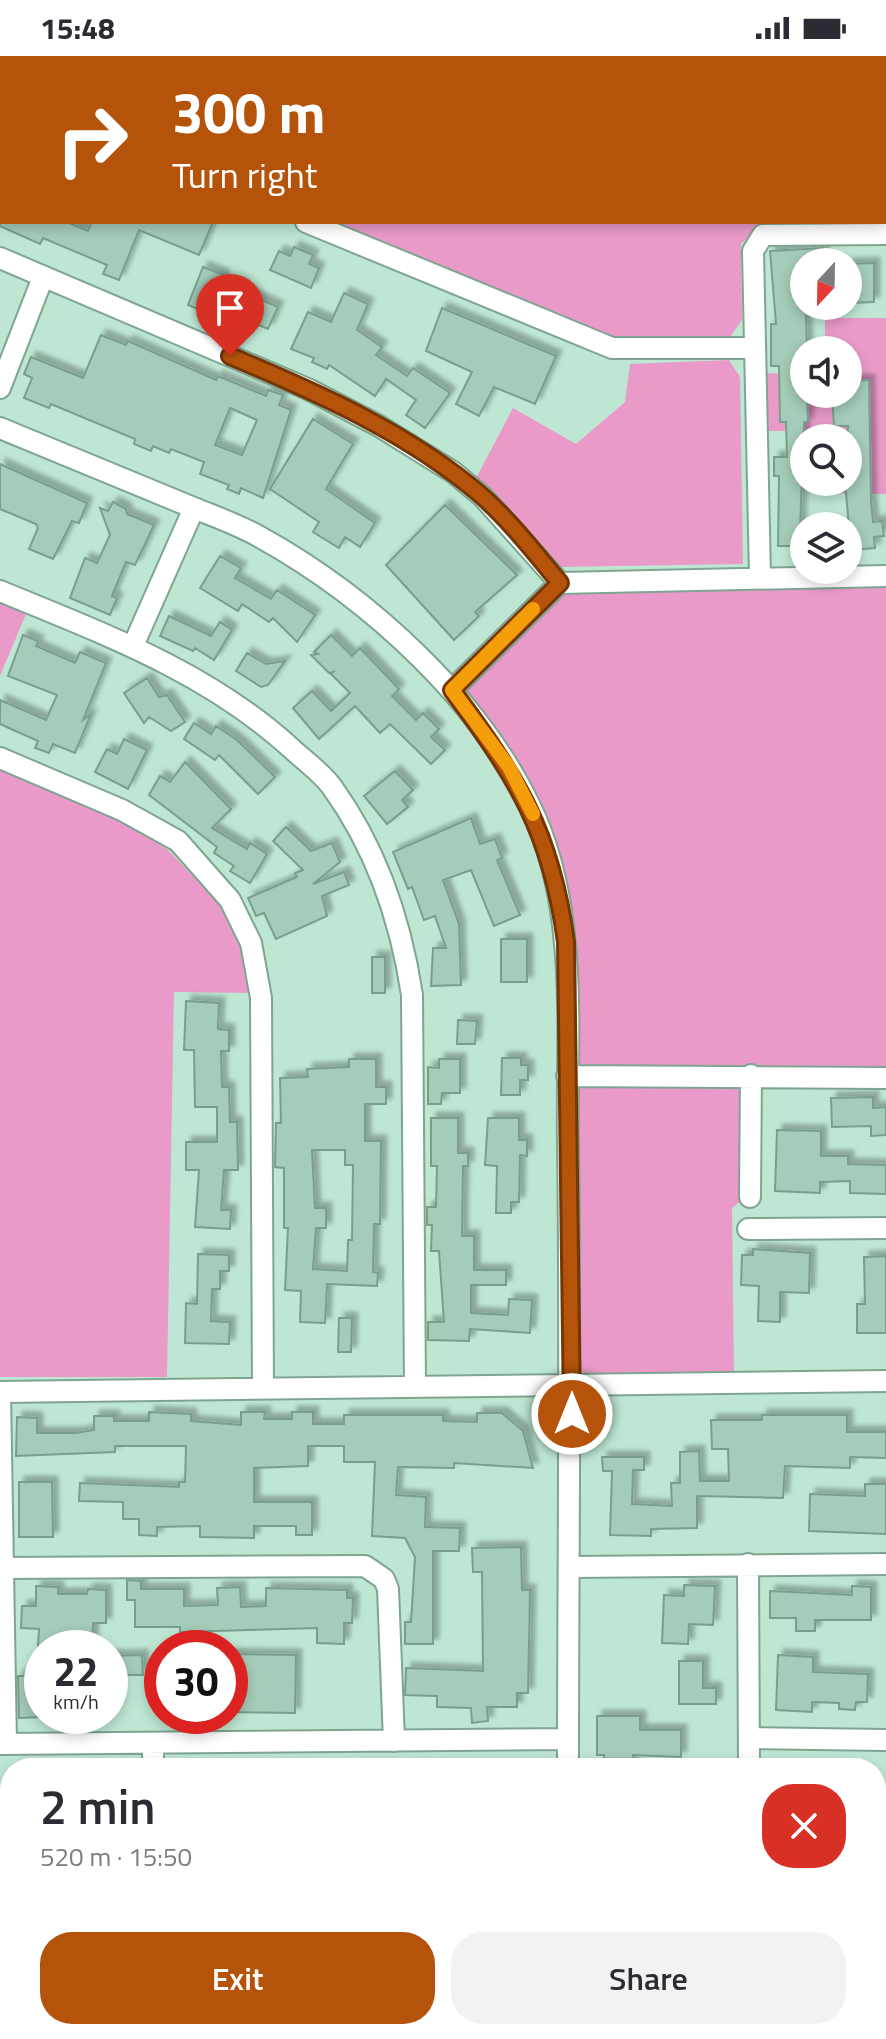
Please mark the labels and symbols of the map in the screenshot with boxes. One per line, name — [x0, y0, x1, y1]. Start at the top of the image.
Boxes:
north arrow — [790, 248, 862, 320]
pin — [196, 274, 264, 356]
position arrow — [530, 1372, 614, 1456]
speed limit sign: 30 — [144, 1630, 248, 1734]

